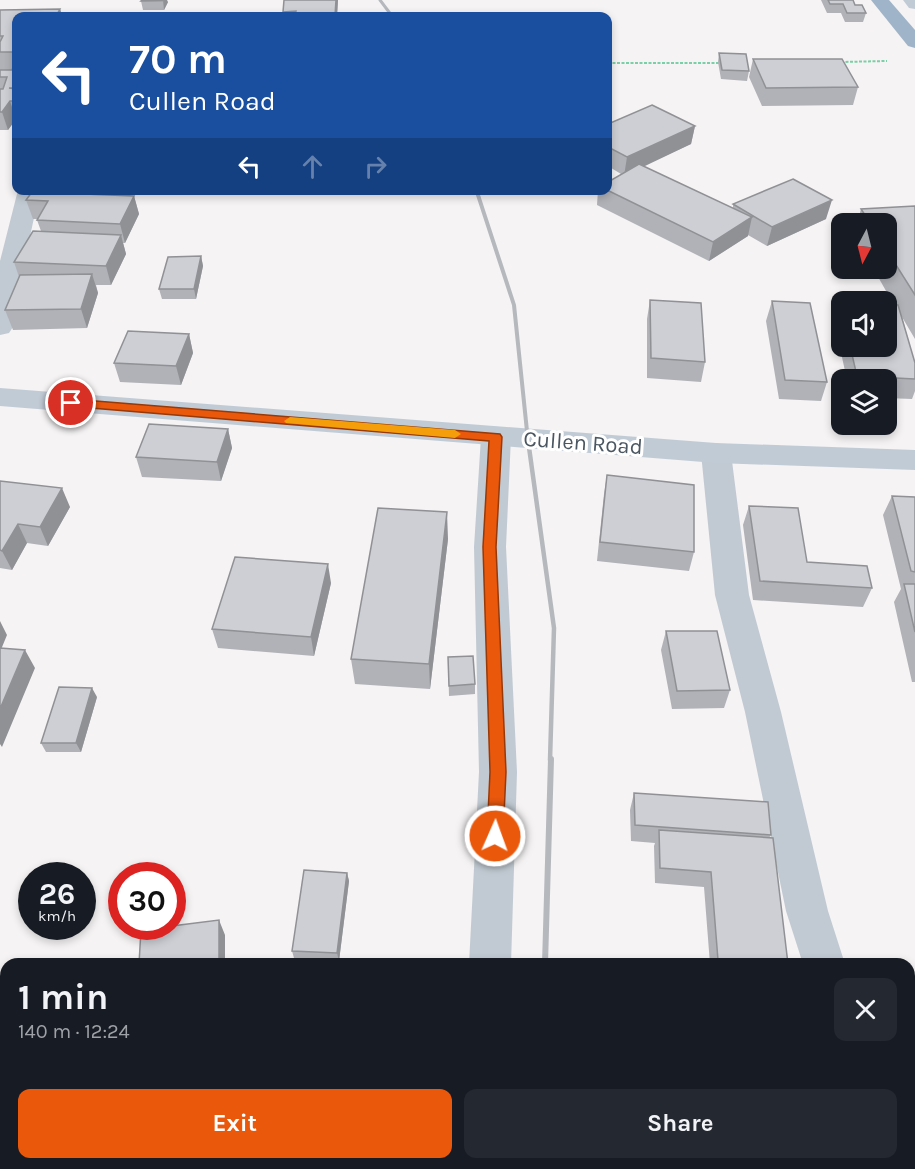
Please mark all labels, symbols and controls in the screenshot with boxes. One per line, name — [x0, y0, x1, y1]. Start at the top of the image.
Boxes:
text: 70 m — [129, 34, 227, 84]
icon: left — [30, 36, 108, 114]
text: Cullen Road — [129, 85, 276, 117]
icon: left — [233, 150, 266, 183]
icon: ahead — [296, 150, 329, 183]
icon: right — [359, 150, 392, 183]
north arrow — [831, 213, 897, 279]
map controls — [831, 213, 897, 435]
button: sound — [831, 291, 897, 357]
button: layers — [831, 369, 897, 435]
pin — [45, 377, 96, 428]
icon: arrive — [54, 386, 87, 419]
street label: Cullen Road — [522, 426, 644, 460]
position arrow — [463, 804, 527, 868]
speed limit sign: 30 — [108, 862, 186, 940]
text: 26 — [39, 876, 75, 912]
text: km/h — [38, 907, 76, 925]
text: 1 min — [18, 976, 108, 1018]
button: close — [834, 978, 897, 1041]
text: 140 m · 12:24 — [18, 1020, 130, 1043]
button: Exit — [18, 1089, 452, 1158]
button: Share — [464, 1089, 897, 1158]

